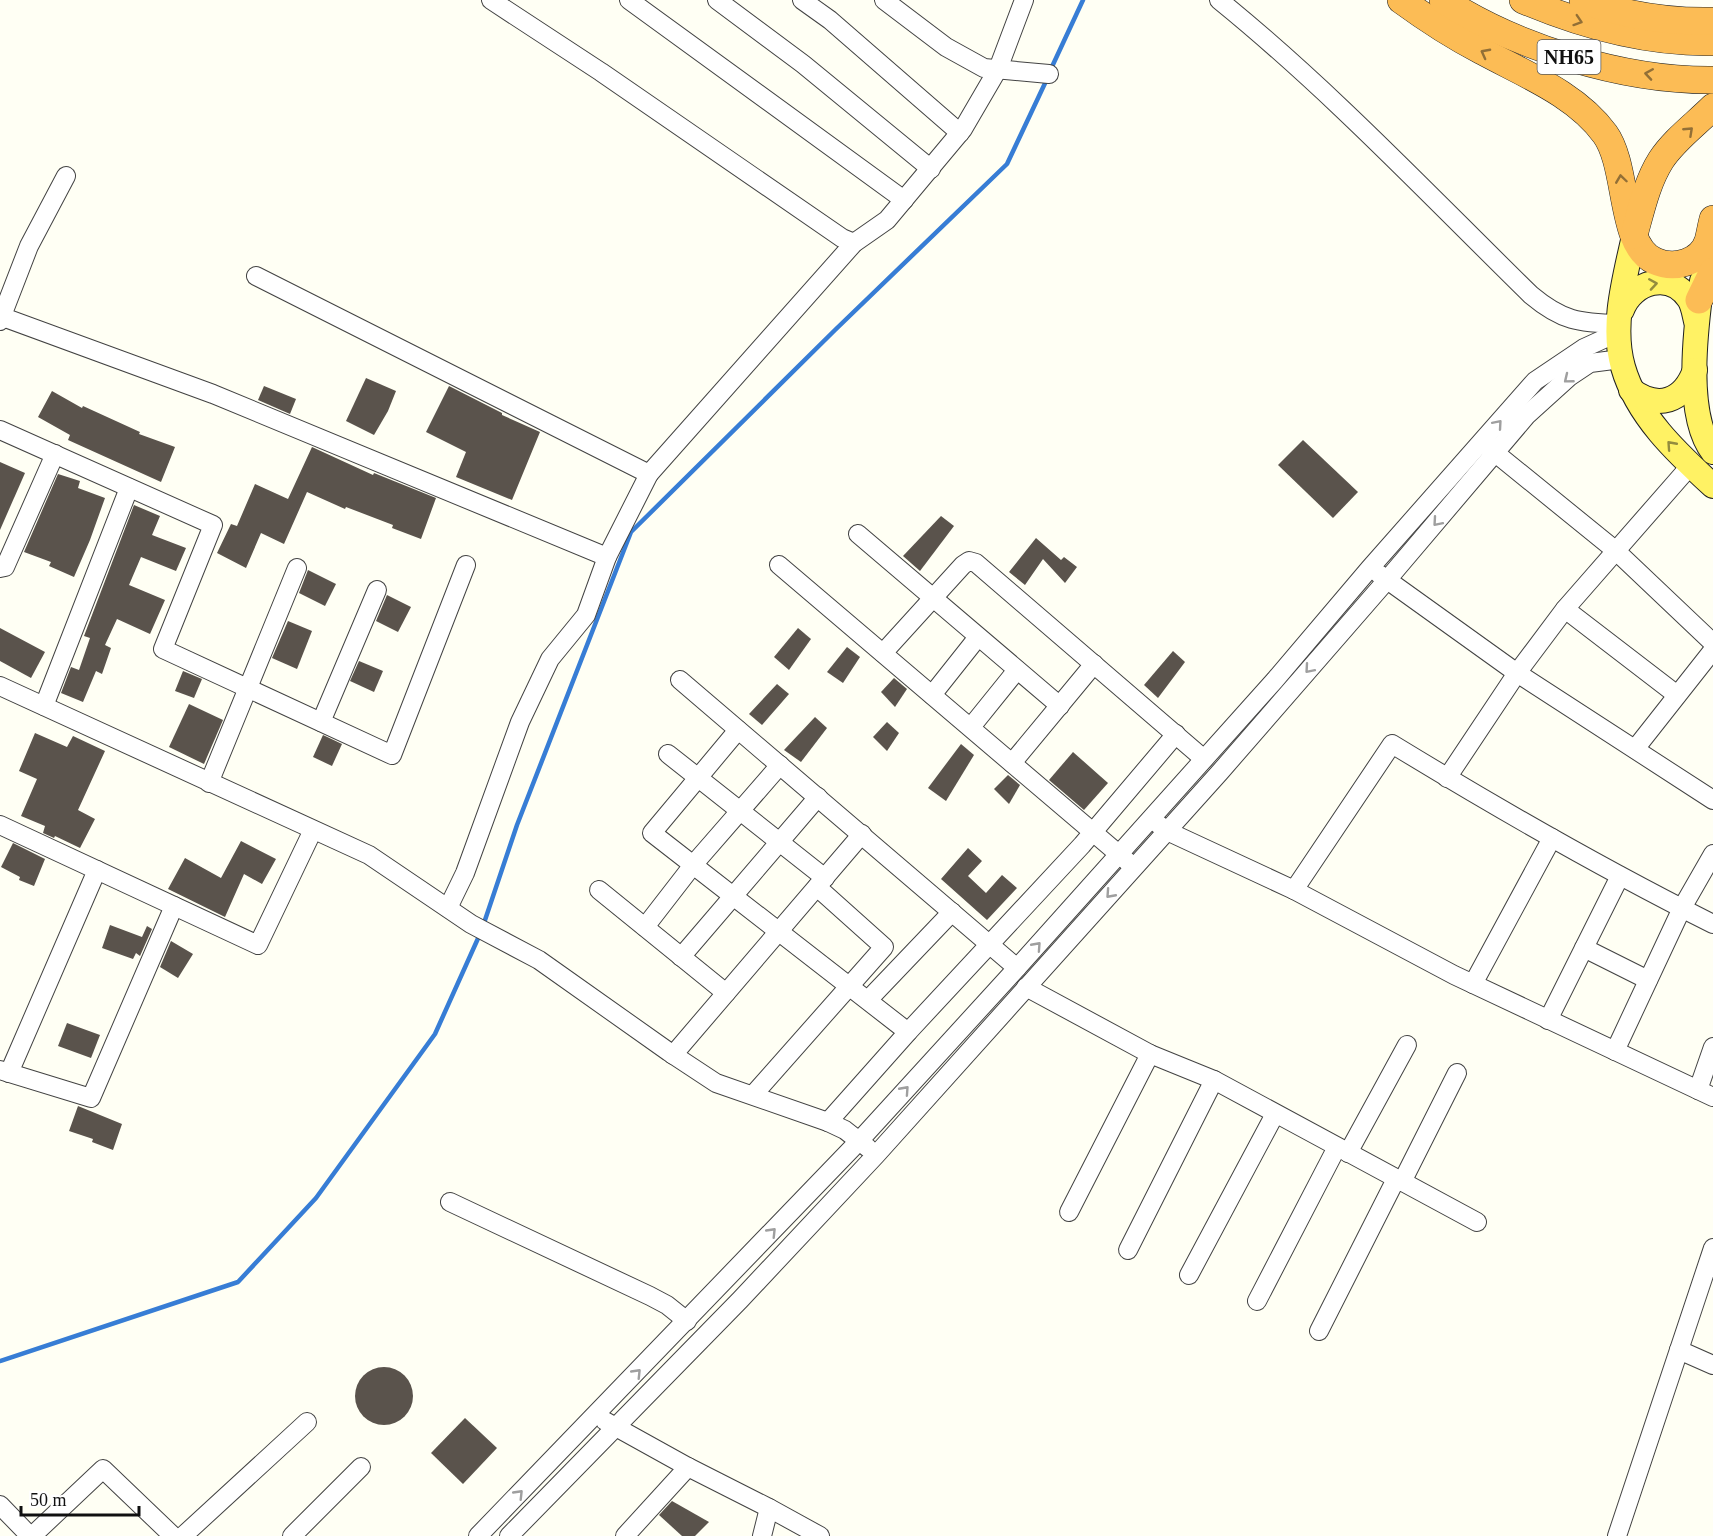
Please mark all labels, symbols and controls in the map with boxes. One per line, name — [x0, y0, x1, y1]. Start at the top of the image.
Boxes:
one-way arrow — [1572, 14, 1583, 26]
road number: NH65 — [1538, 40, 1600, 74]
one-way arrow — [1480, 49, 1491, 60]
one-way arrow — [1644, 68, 1654, 81]
one-way arrow — [1682, 127, 1693, 138]
one-way arrow — [1616, 174, 1628, 184]
one-way arrow — [1648, 278, 1658, 290]
one-way arrow — [1564, 371, 1575, 382]
one-way arrow — [1491, 420, 1502, 430]
one-way arrow — [1667, 441, 1678, 452]
one-way arrow — [1433, 515, 1444, 526]
one-way arrow — [1305, 662, 1316, 673]
one-way arrow — [1106, 887, 1117, 897]
one-way arrow — [1029, 942, 1040, 953]
one-way arrow — [898, 1086, 909, 1097]
one-way arrow — [764, 1229, 775, 1240]
one-way arrow — [629, 1369, 640, 1380]
scale bar — [21, 1479, 140, 1517]
text: 50 m — [30, 1490, 67, 1510]
one-way arrow — [512, 1491, 523, 1501]

